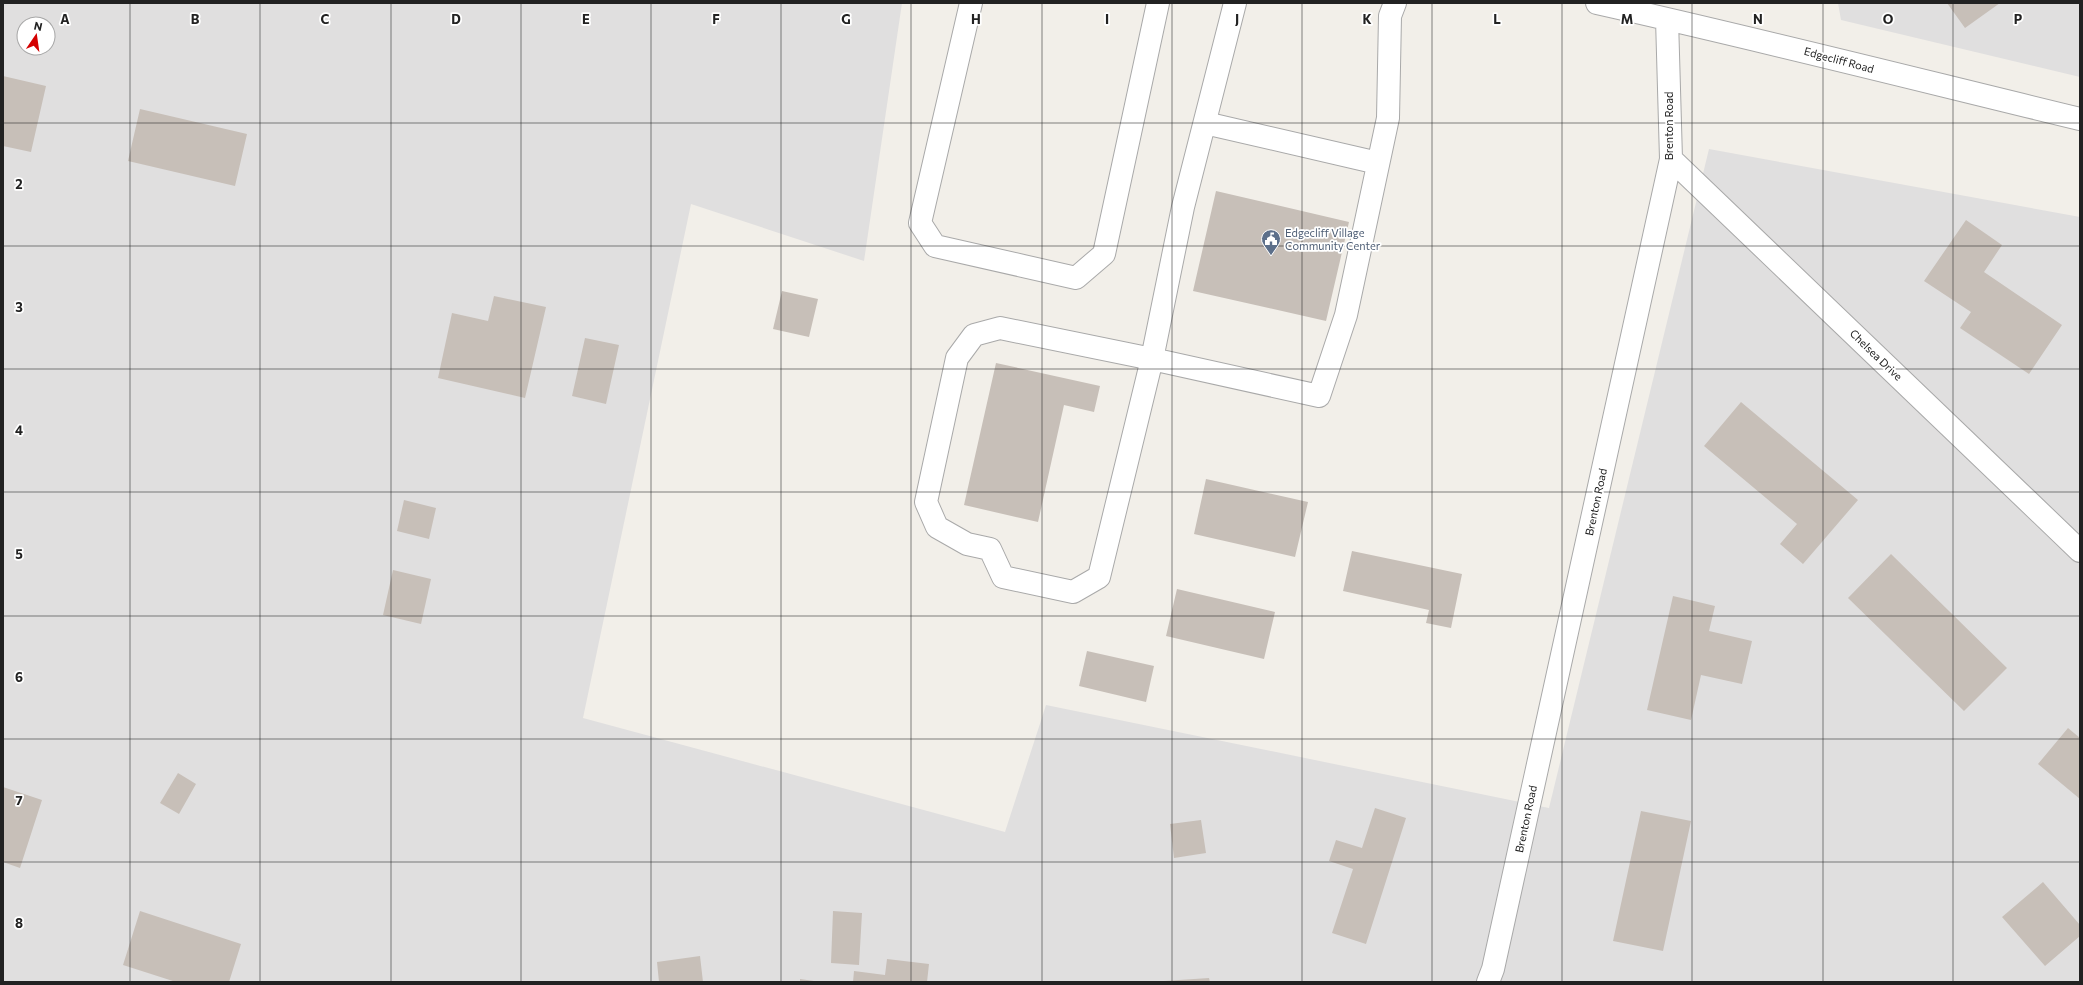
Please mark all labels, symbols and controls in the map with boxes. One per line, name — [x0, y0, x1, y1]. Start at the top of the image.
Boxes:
text: A — [60, 11, 70, 27]
text: B — [191, 11, 200, 27]
text: C — [321, 11, 330, 27]
text: D — [451, 11, 461, 27]
text: E — [582, 11, 590, 27]
text: F — [712, 11, 720, 27]
text: G — [841, 11, 851, 27]
text: H — [971, 11, 981, 27]
text: I — [1105, 11, 1109, 27]
text: J — [1235, 11, 1239, 27]
text: K — [1362, 11, 1372, 27]
text: L — [1493, 11, 1501, 27]
text: M — [1621, 11, 1633, 27]
text: N — [1753, 11, 1763, 27]
text: O — [1883, 11, 1894, 27]
text: P — [2014, 11, 2023, 27]
north arrow — [16, 16, 56, 56]
text: N — [33, 19, 44, 33]
street label: Edgecliff Road — [1803, 44, 1876, 75]
street label: Brenton Road — [1662, 92, 1675, 160]
text: 2 — [15, 176, 23, 192]
place label: Edgecliff Village Community Center — [1285, 226, 1381, 252]
public building icon: Edgecliff Village Community Center — [1260, 228, 1282, 256]
text: 3 — [15, 299, 23, 315]
street label: Chelsea Drive — [1847, 326, 1905, 383]
text: 4 — [15, 422, 23, 438]
street label: Brenton Road — [1582, 467, 1609, 537]
text: 5 — [15, 546, 23, 562]
text: 6 — [15, 669, 23, 685]
street label: Brenton Road — [1512, 784, 1539, 854]
text: 7 — [15, 792, 23, 808]
text: 8 — [15, 915, 23, 931]

